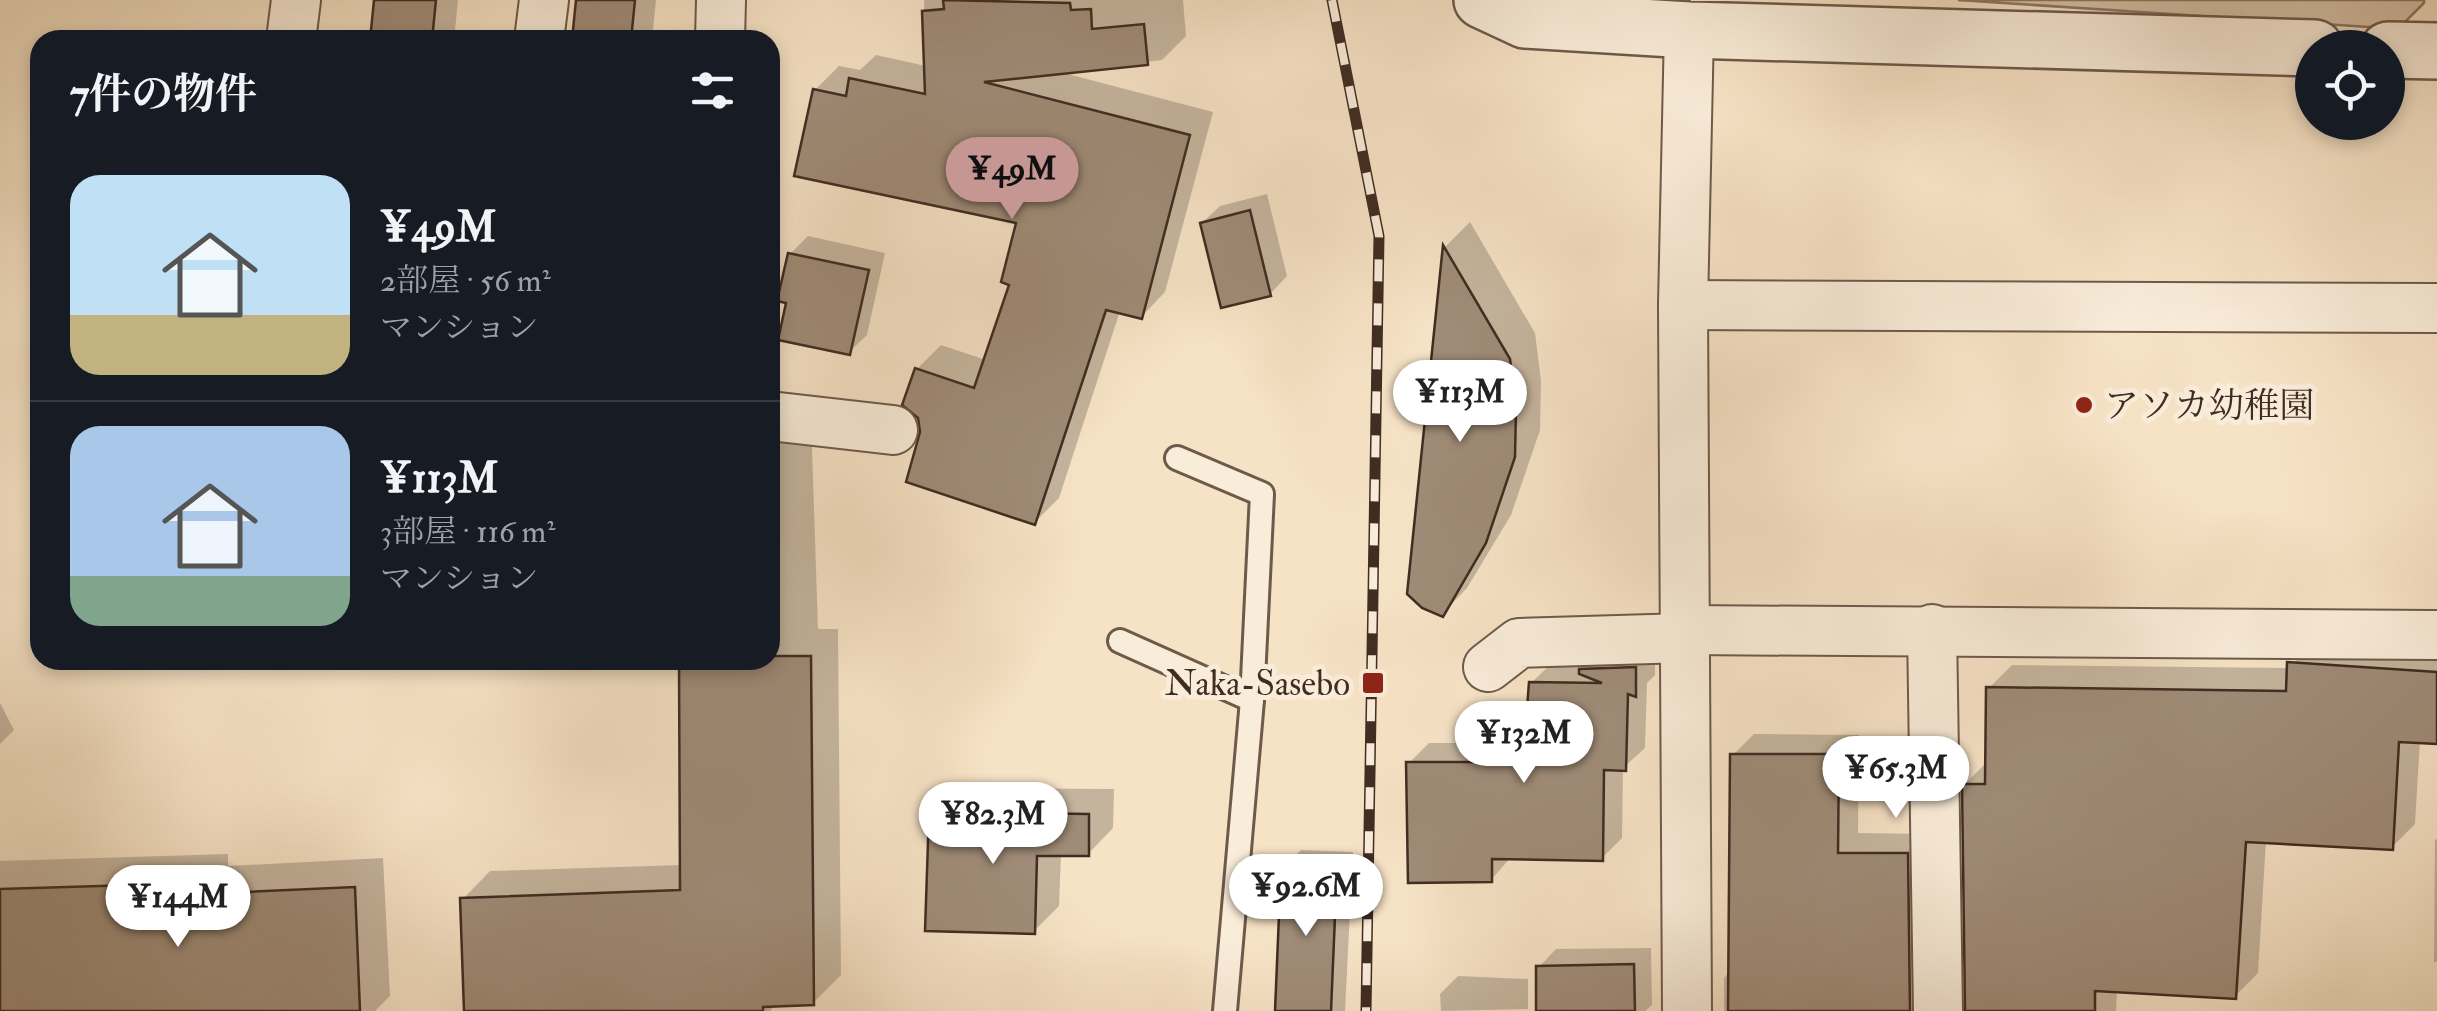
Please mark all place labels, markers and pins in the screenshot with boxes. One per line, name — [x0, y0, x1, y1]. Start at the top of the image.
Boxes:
pin: ¥49M — [953, 137, 1071, 222]
pin: ¥113M — [1390, 360, 1530, 445]
place label: アソカ幼稚園 — [2104, 384, 2314, 428]
marker: アソカ幼稚園 — [2073, 394, 2095, 416]
place label: Naka-Sasebo — [1165, 662, 1350, 706]
marker: Naka-Sasebo — [1360, 670, 1386, 696]
pin: ¥132M — [1454, 701, 1594, 786]
pin: ¥65.3M — [1815, 736, 1977, 821]
pin: ¥82.3M — [912, 782, 1074, 867]
pin: ¥92.6M — [1225, 854, 1387, 939]
pin: ¥144M — [108, 865, 248, 950]

